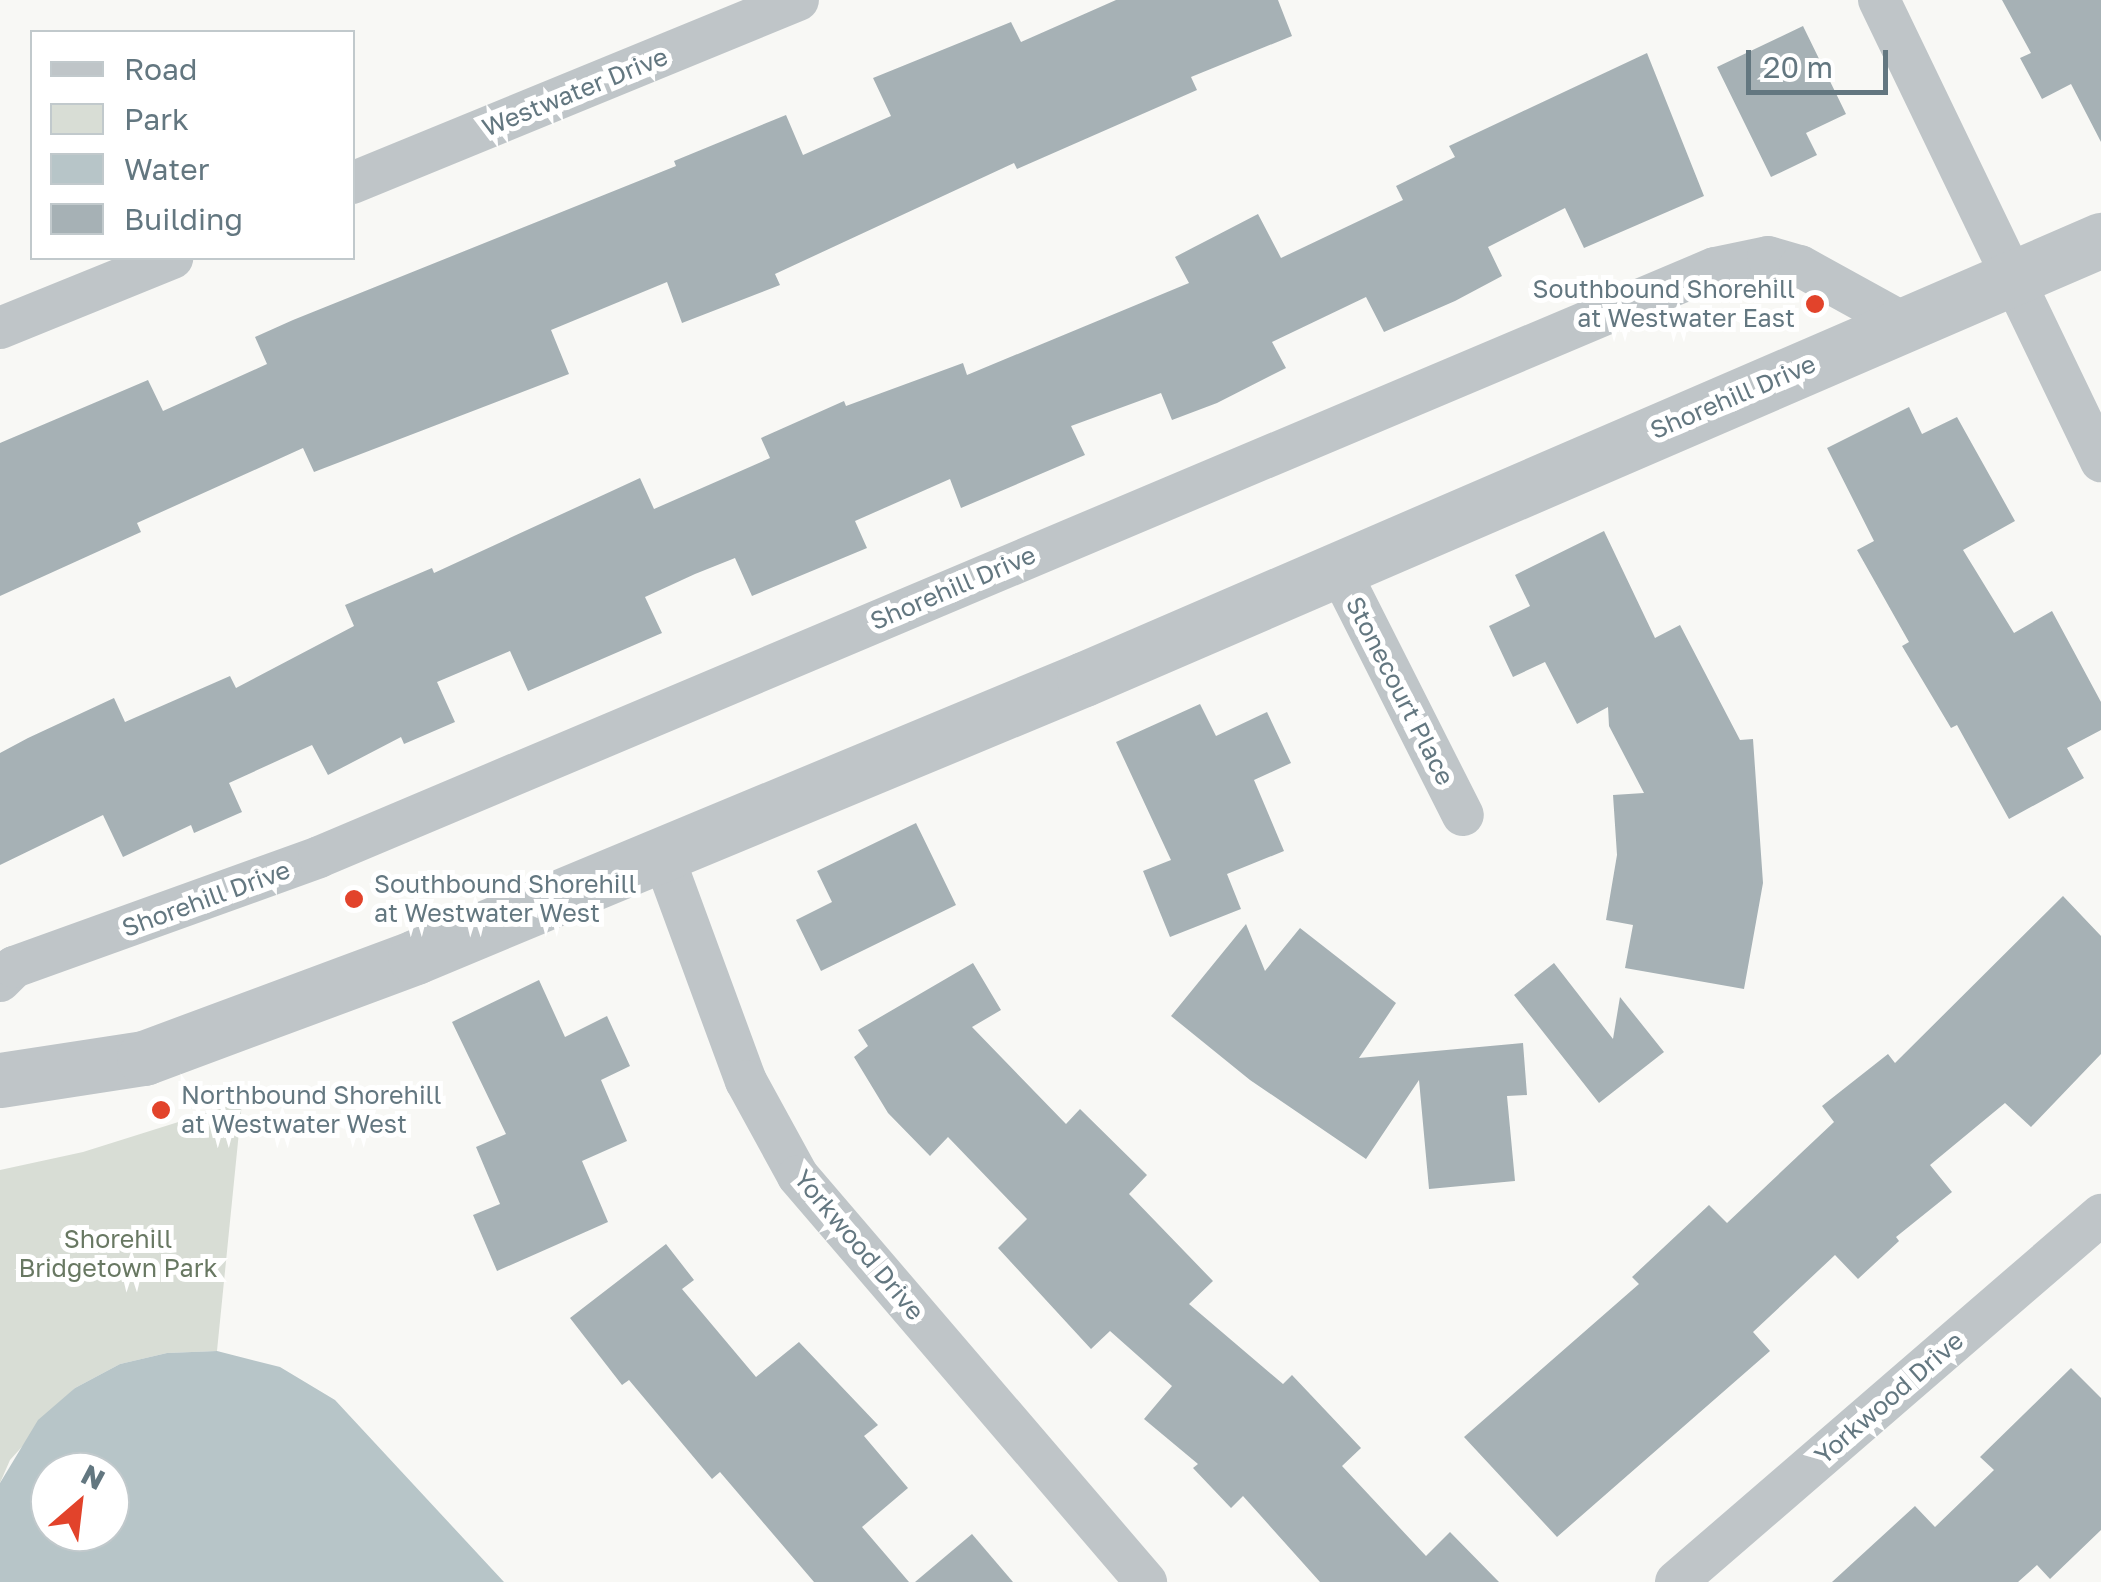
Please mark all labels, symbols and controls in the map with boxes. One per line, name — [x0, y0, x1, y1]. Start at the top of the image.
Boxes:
legend — [30, 30, 355, 260]
scale bar — [1751, 30, 1894, 92]
street label: Westwater Drive — [478, 41, 672, 143]
text: 20 m — [1763, 49, 1833, 85]
text: Road — [124, 51, 198, 87]
text: Park — [124, 101, 189, 137]
text: Water — [124, 151, 209, 187]
text: Building — [124, 201, 243, 237]
place label: Southbound Shorehill at Westwater East — [1533, 275, 1795, 334]
marker: Southbound Shorehill at Westwater East — [1804, 293, 1826, 315]
street label: Shorehill Drive — [1646, 349, 1820, 445]
street label: Shorehill Drive — [866, 540, 1040, 636]
street label: Stonecourt Place — [1340, 592, 1460, 790]
street label: Shorehill Drive — [118, 855, 294, 943]
place label: Southbound Shorehill at Westwater West — [374, 870, 636, 929]
marker: Southbound Shorehill at Westwater West — [343, 888, 365, 910]
place label: Northbound Shorehill at Westwater West — [181, 1081, 442, 1140]
marker: Northbound Shorehill at Westwater West — [150, 1099, 172, 1121]
street label: Yorkwood Drive — [788, 1164, 930, 1326]
park label: Shorehill Bridgetown Park — [18, 1225, 218, 1284]
street label: Yorkwood Drive — [1809, 1325, 1969, 1471]
north arrow — [30, 1452, 130, 1552]
text: N — [76, 1457, 111, 1496]

